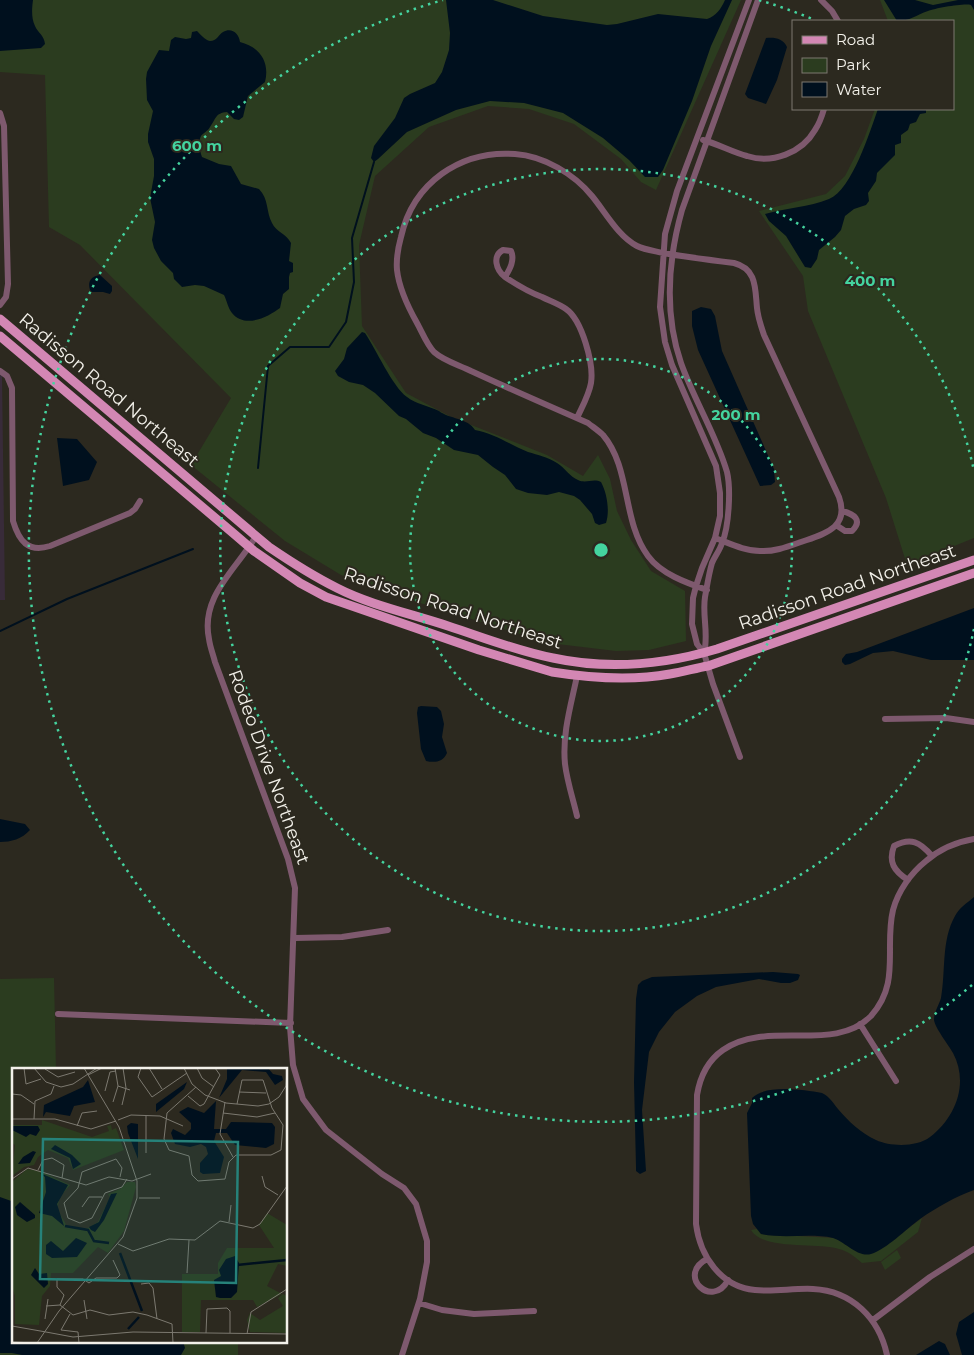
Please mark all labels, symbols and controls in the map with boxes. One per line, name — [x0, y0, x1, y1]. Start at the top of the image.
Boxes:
legend — [792, 20, 954, 110]
text: Road — [836, 30, 875, 49]
text: Park — [836, 55, 870, 74]
text: Water — [836, 80, 882, 99]
text: 600 m — [172, 136, 222, 155]
text: 400 m — [845, 271, 895, 290]
street label: Radisson Road Northeast — [14, 308, 204, 472]
text: 200 m — [711, 405, 761, 424]
street label: Radisson Road Northeast — [735, 539, 959, 635]
centre of rings — [592, 541, 610, 559]
street label: Radisson Road Northeast — [341, 562, 565, 654]
street label: Rodeo Drive Northeast — [224, 667, 314, 867]
inset map — [12, 1068, 288, 1342]

